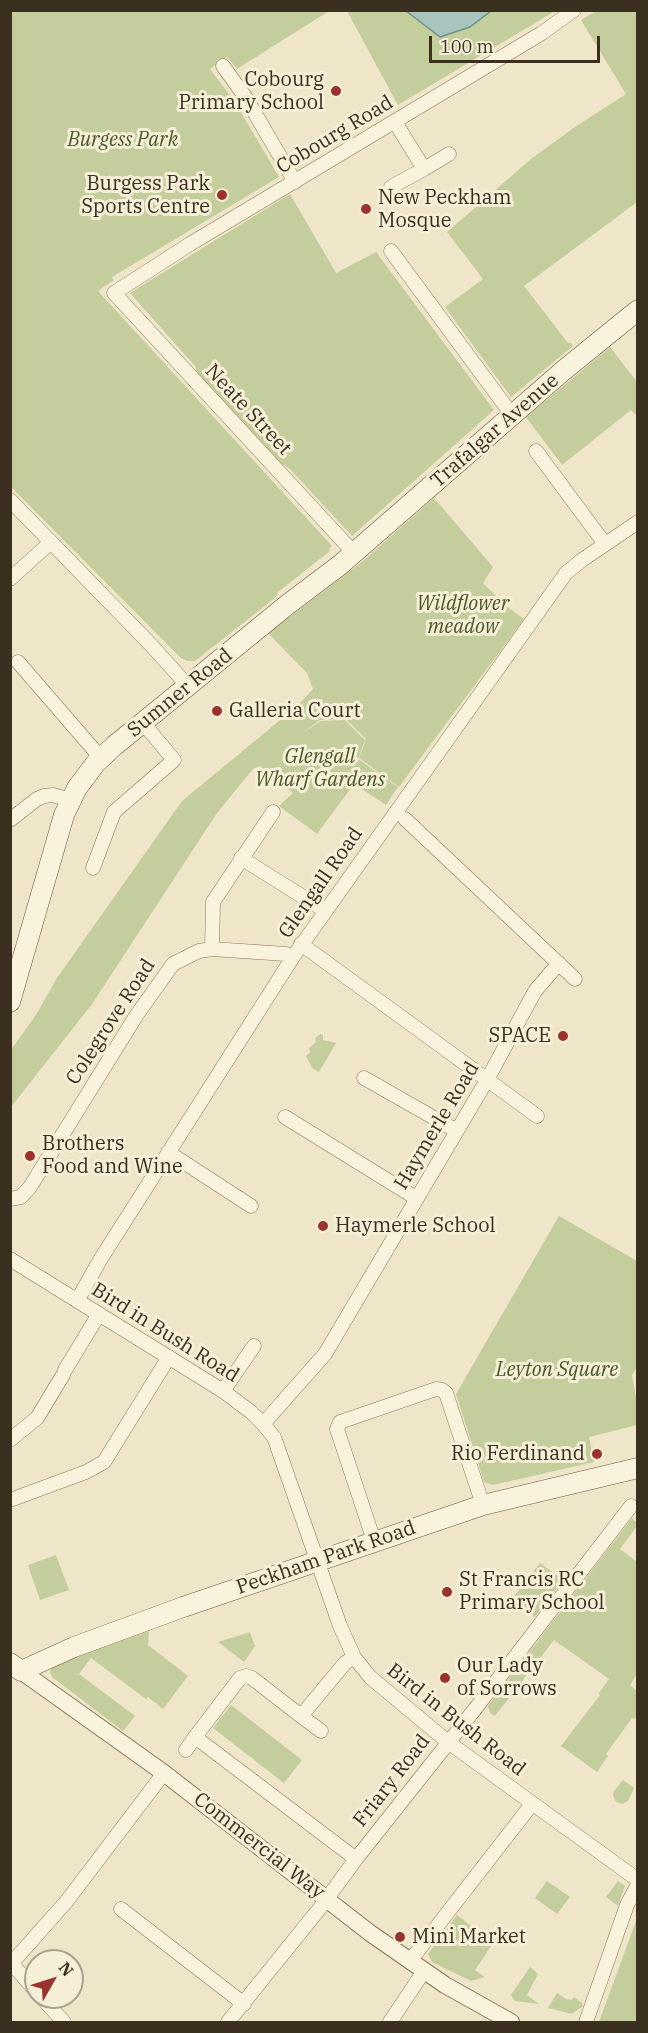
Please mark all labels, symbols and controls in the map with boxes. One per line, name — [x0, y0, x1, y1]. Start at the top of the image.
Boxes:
scale bar — [432, 24, 603, 62]
text: 100 m — [440, 35, 494, 58]
place label: Cobourg Primary School — [178, 68, 324, 115]
marker: Cobourg Primary School — [329, 84, 343, 98]
street label: Cobourg Road — [272, 91, 398, 179]
park label: Burgess Park — [68, 128, 178, 152]
place label: Burgess Park Sports Centre — [81, 172, 210, 219]
place label: New Peckham Mosque — [378, 186, 512, 233]
marker: Burgess Park Sports Centre — [215, 188, 229, 202]
marker: New Peckham Mosque — [359, 202, 373, 216]
street label: Neate Street — [200, 360, 296, 460]
street label: Trafalgar Avenue — [426, 369, 564, 493]
park label: Wildflower meadow — [417, 592, 509, 639]
street label: Sumner Road — [123, 643, 237, 743]
place label: Galleria Court — [229, 699, 361, 723]
marker: Galleria Court — [210, 704, 224, 718]
park label: Glengall Wharf Gardens — [255, 745, 385, 792]
street label: Glengall Road — [274, 823, 368, 943]
street label: Colegrove Road — [61, 955, 161, 1089]
place label: SPACE — [489, 1024, 551, 1048]
marker: SPACE — [556, 1029, 570, 1043]
street label: Haymerle Road — [389, 1058, 485, 1194]
place label: Brothers Food and Wine — [42, 1132, 183, 1179]
marker: Brothers Food and Wine — [23, 1149, 37, 1163]
place label: Haymerle School — [335, 1214, 495, 1238]
marker: Haymerle School — [316, 1219, 330, 1233]
street label: Bird in Bush Road — [87, 1278, 243, 1388]
park label: Leyton Square — [496, 1358, 618, 1382]
place label: Rio Ferdinand — [451, 1442, 585, 1466]
marker: Rio Ferdinand — [590, 1447, 604, 1461]
street label: Peckham Park Road — [233, 1516, 419, 1600]
place label: St Francis RC Primary School — [459, 1568, 605, 1615]
marker: St Francis RC Primary School — [440, 1585, 454, 1599]
place label: Our Lady of Sorrows — [457, 1654, 557, 1701]
street label: Bird in Bush Road — [382, 1658, 530, 1782]
marker: Our Lady of Sorrows — [438, 1671, 452, 1685]
street label: Friary Road — [349, 1730, 435, 1832]
street label: Commercial Way — [189, 1787, 329, 1905]
place label: Mini Market — [412, 1925, 526, 1949]
marker: Mini Market — [393, 1930, 407, 1944]
north arrow — [24, 1949, 84, 2009]
text: N — [55, 1958, 78, 1980]

